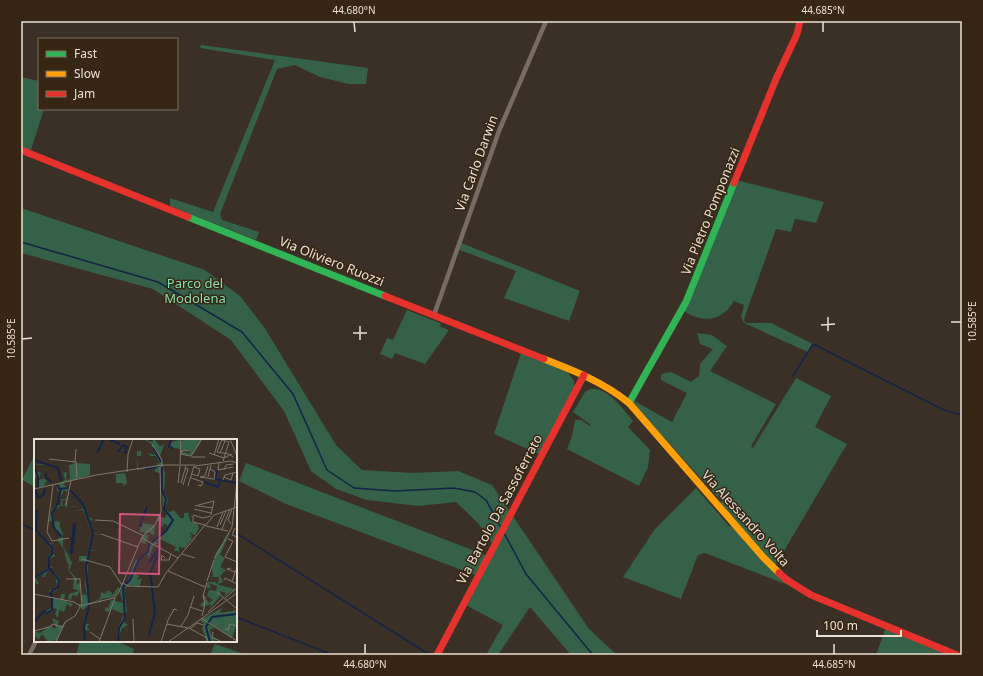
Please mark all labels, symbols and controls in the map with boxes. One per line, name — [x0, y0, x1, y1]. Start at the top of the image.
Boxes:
text: 44.680°N — [332, 3, 376, 17]
text: 44.685°N — [801, 3, 845, 17]
legend — [38, 38, 178, 110]
text: Fast — [74, 45, 98, 62]
text: Slow — [74, 65, 101, 82]
text: Jam — [73, 85, 95, 102]
street label: Via Carlo Darwin — [450, 112, 502, 214]
street label: Via Pietro Pomponazzi — [676, 145, 744, 277]
street label: Via Oliviero Ruozzi — [277, 232, 387, 290]
park label: Parco del Modolena — [164, 274, 226, 307]
text: 10.585°E — [965, 301, 979, 343]
text: 10.585°E — [4, 318, 18, 360]
street label: Via Bartolo Da Sassoferrato — [452, 431, 546, 587]
inset map — [34, 439, 237, 642]
street label: Via Alessandro Volta — [698, 466, 794, 570]
scale bar — [817, 612, 901, 638]
text: 100 m — [823, 617, 858, 634]
text: 44.680°N — [343, 657, 387, 671]
text: 44.685°N — [812, 657, 856, 671]

